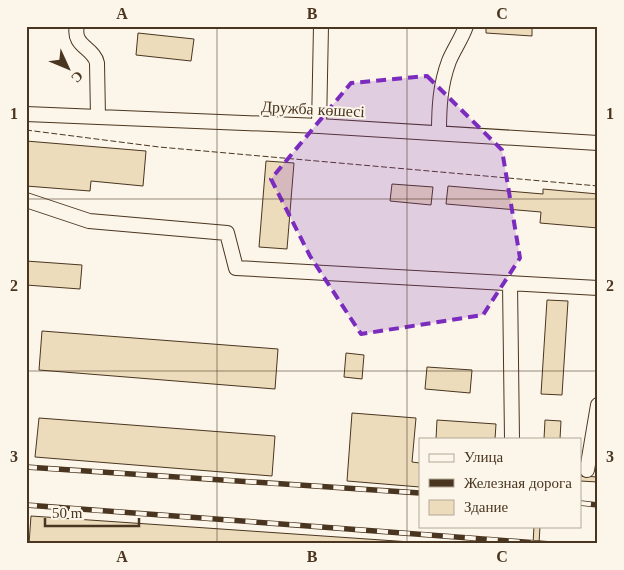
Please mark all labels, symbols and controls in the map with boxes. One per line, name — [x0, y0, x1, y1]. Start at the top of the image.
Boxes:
text: A — [116, 5, 128, 22]
text: B — [307, 5, 318, 22]
text: C — [496, 5, 508, 22]
north arrow — [42, 42, 92, 92]
text: С — [68, 68, 86, 86]
street label: Дружба көшесі — [261, 98, 366, 121]
text: 1 — [10, 105, 18, 122]
text: 1 — [606, 105, 614, 122]
text: 2 — [10, 277, 18, 294]
text: 2 — [606, 277, 614, 294]
legend — [419, 438, 582, 528]
text: 3 — [10, 448, 18, 465]
text: 3 — [606, 448, 614, 465]
text: Улица — [464, 449, 503, 465]
text: Железная дорога — [464, 475, 572, 491]
scale bar — [45, 495, 139, 527]
text: Здание — [464, 499, 508, 515]
text: 50 m — [52, 505, 83, 521]
text: A — [116, 548, 128, 565]
text: B — [307, 548, 318, 565]
text: C — [496, 548, 508, 565]

